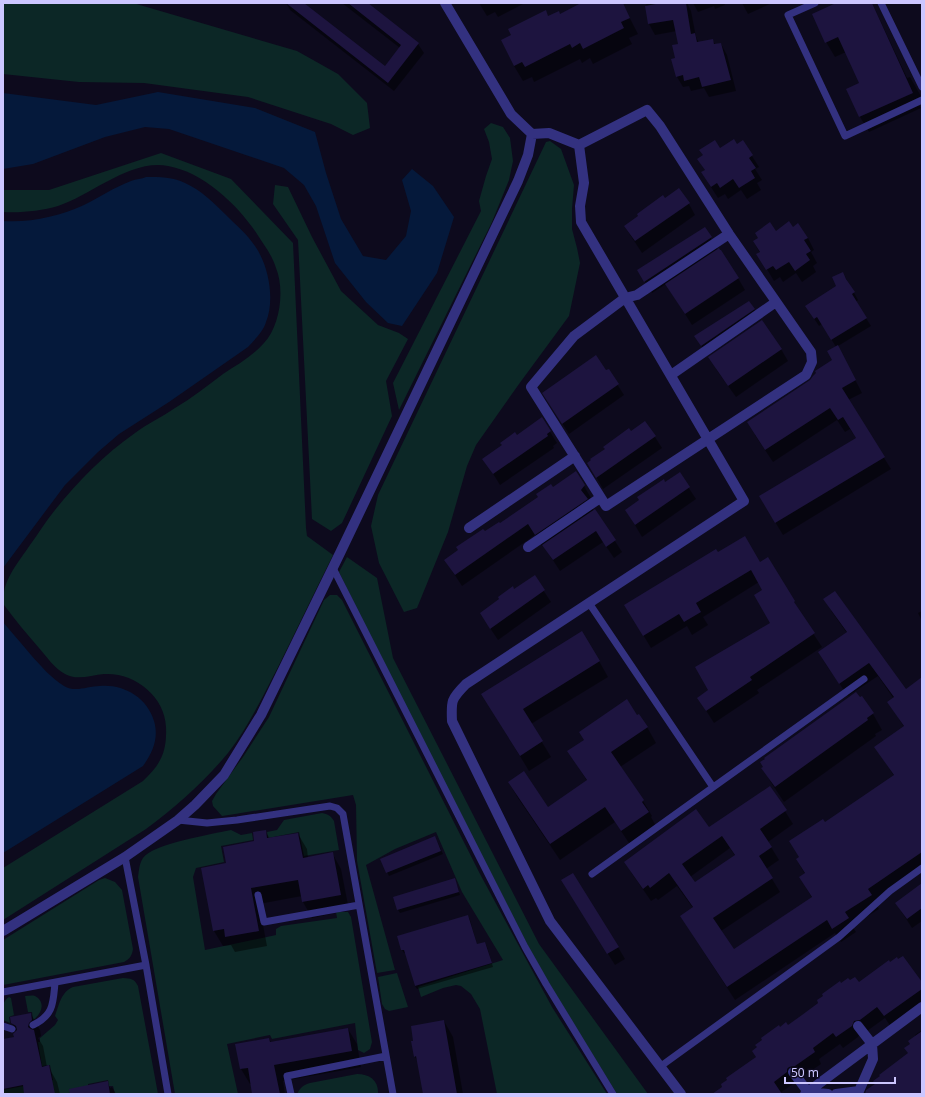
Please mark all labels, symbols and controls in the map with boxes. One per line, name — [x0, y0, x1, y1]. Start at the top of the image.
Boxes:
scale bar — [785, 1059, 895, 1085]
text: 50 m — [791, 1064, 819, 1081]

